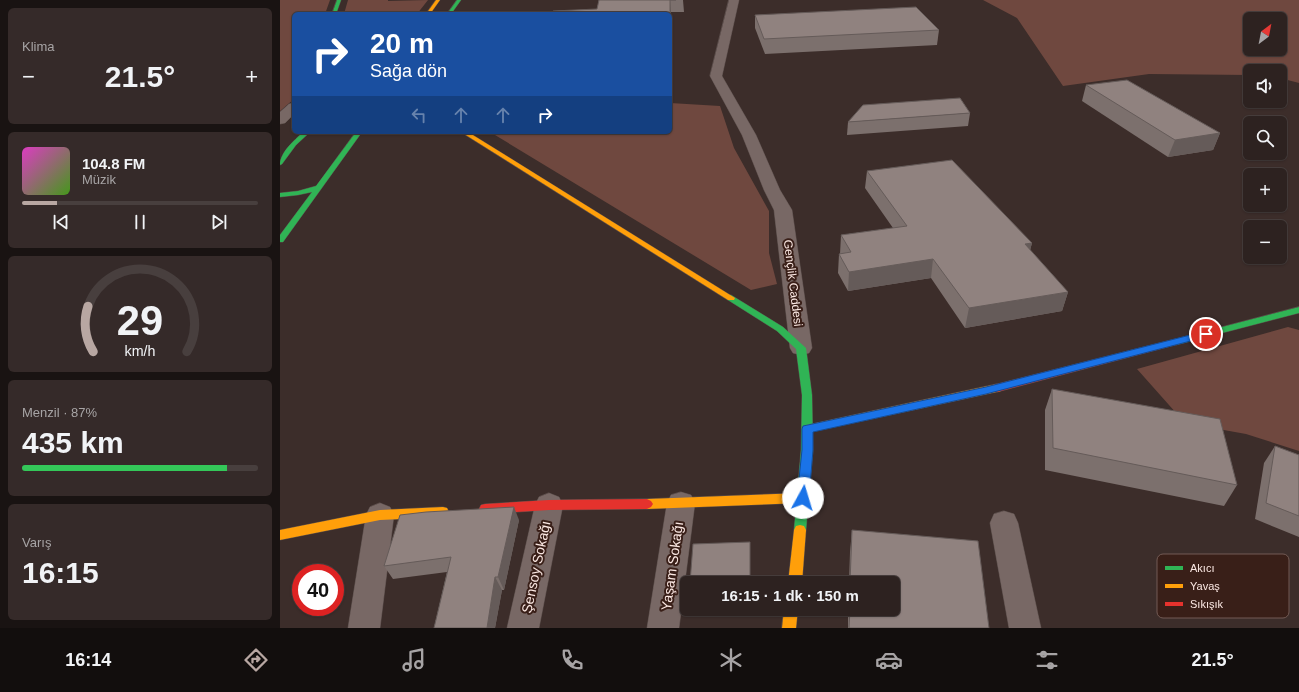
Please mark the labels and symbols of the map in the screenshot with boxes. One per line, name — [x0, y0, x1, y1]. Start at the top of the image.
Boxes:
north arrow — [1243, 12, 1287, 56]
street label: Gençlik Caddesi — [781, 239, 805, 327]
pin — [1189, 317, 1223, 351]
position arrow — [782, 477, 824, 519]
street label: Şensoy Sokağı — [518, 519, 554, 615]
street label: Yaşam Sokağı — [658, 520, 686, 612]
legend — [1157, 554, 1289, 618]
text: Akıcı — [1190, 562, 1214, 574]
speed limit sign: 40 — [292, 564, 344, 616]
text: Yavaş — [1190, 580, 1220, 592]
text: Sıkışık — [1190, 598, 1224, 610]

